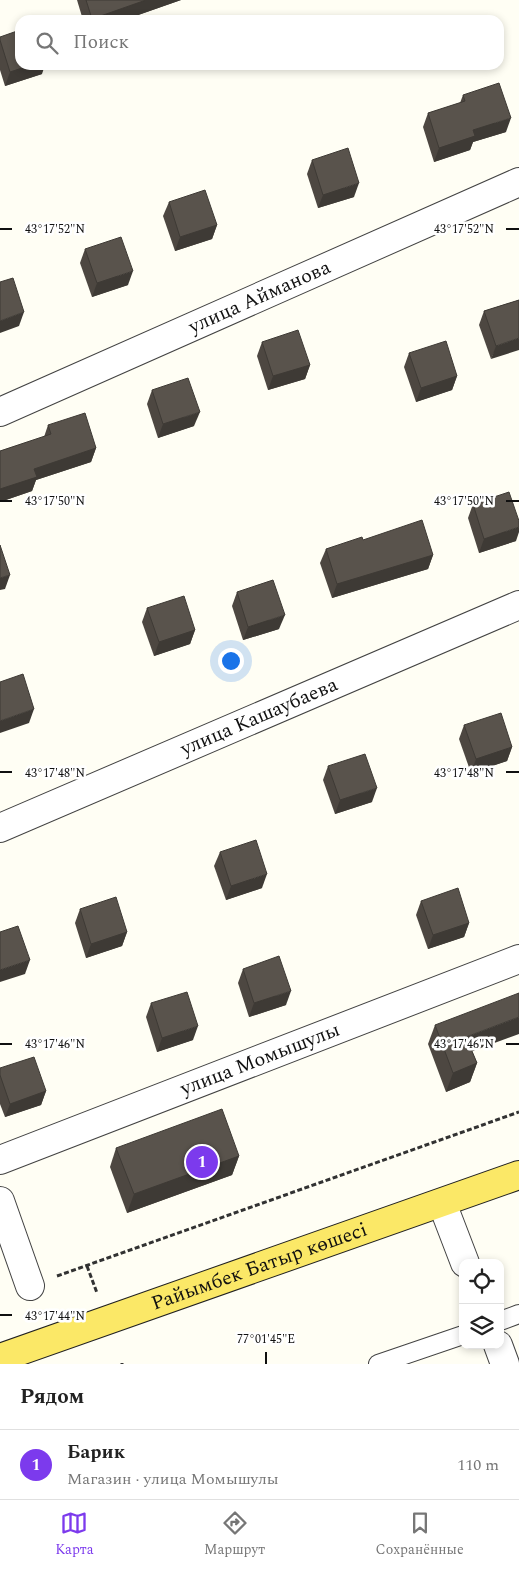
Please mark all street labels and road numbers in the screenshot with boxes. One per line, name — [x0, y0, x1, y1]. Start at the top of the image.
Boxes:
street label: улица Айманова — [183, 252, 336, 342]
street label: улица Кашаубаева — [175, 669, 343, 764]
street label: улица Момышулы — [175, 1015, 344, 1104]
street label: Райымбек Батыр көшесі — [147, 1215, 372, 1318]

